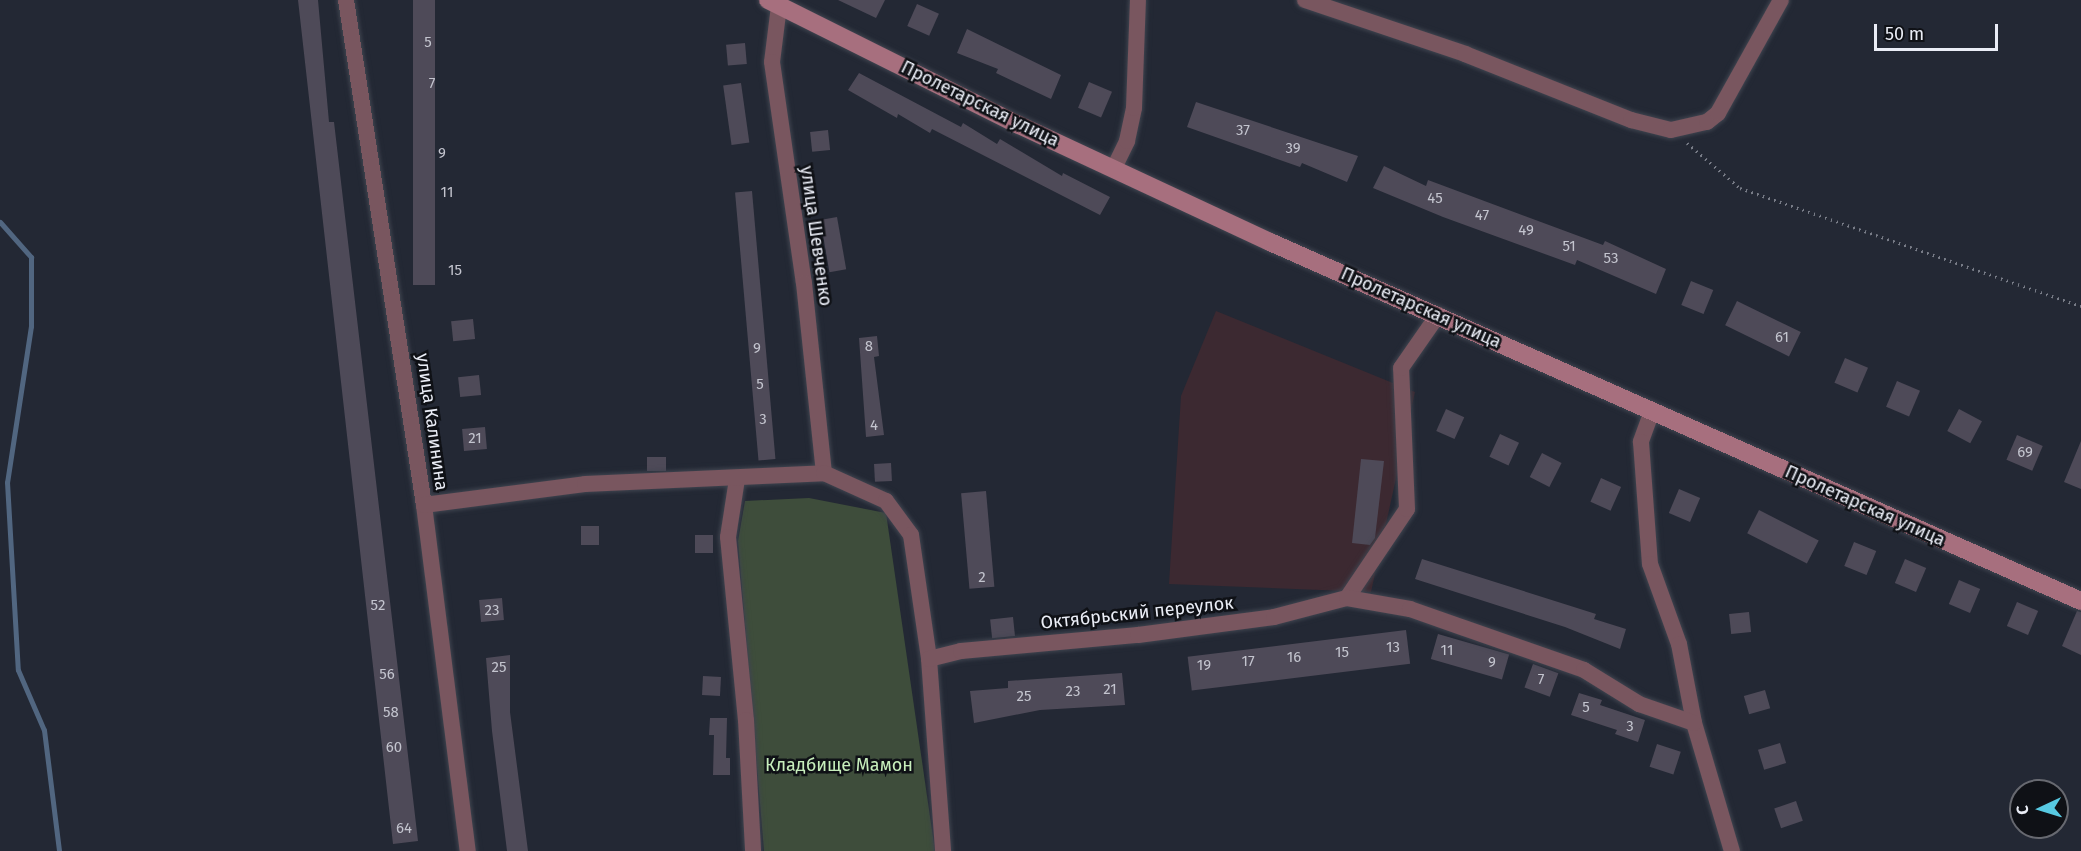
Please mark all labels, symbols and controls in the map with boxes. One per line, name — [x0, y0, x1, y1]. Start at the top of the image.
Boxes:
scale bar — [1877, 12, 2002, 50]
text: 50 m — [1885, 23, 1924, 45]
house number: 5 — [424, 34, 432, 52]
street label: Пролетарская улица — [897, 56, 1063, 152]
house number: 7 — [429, 75, 435, 93]
house number: 37 — [1236, 122, 1250, 140]
house number: 39 — [1285, 140, 1301, 158]
house number: 9 — [438, 145, 446, 163]
street label: улица Шевченко — [795, 165, 837, 307]
house number: 11 — [441, 184, 453, 202]
house number: 45 — [1427, 190, 1443, 208]
house number: 47 — [1475, 207, 1489, 225]
house number: 49 — [1518, 222, 1534, 240]
house number: 51 — [1562, 238, 1576, 256]
house number: 53 — [1604, 250, 1618, 268]
house number: 15 — [448, 262, 462, 280]
street label: Пролетарская улица — [1338, 263, 1504, 353]
house number: 61 — [1775, 329, 1789, 347]
house number: 8 — [865, 338, 873, 356]
house number: 9 — [753, 340, 761, 358]
street label: улица Калинина — [412, 352, 452, 492]
house number: 5 — [756, 376, 764, 394]
house number: 3 — [759, 411, 767, 429]
house number: 4 — [870, 417, 878, 435]
house number: 21 — [468, 430, 482, 448]
house number: 69 — [2017, 444, 2033, 462]
street label: Пролетарская улица — [1782, 461, 1948, 551]
house number: 2 — [978, 569, 986, 587]
street label: Октябрьский переулок — [1039, 592, 1235, 634]
house number: 52 — [371, 597, 385, 615]
house number: 23 — [485, 602, 499, 620]
house number: 13 — [1386, 639, 1400, 657]
house number: 11 — [1441, 642, 1453, 660]
house number: 15 — [1335, 644, 1349, 662]
house number: 16 — [1287, 649, 1301, 667]
house number: 17 — [1241, 653, 1255, 671]
house number: 9 — [1488, 654, 1496, 672]
house number: 19 — [1197, 657, 1211, 675]
house number: 25 — [492, 659, 506, 677]
house number: 56 — [379, 666, 395, 684]
house number: 7 — [1538, 671, 1544, 689]
house number: 21 — [1103, 681, 1117, 699]
house number: 23 — [1066, 683, 1080, 701]
house number: 25 — [1017, 688, 1031, 706]
house number: 5 — [1582, 699, 1590, 717]
house number: 58 — [383, 704, 399, 722]
house number: 3 — [1626, 718, 1634, 736]
house number: 60 — [386, 739, 402, 757]
park label: Кладбище Мамон — [765, 754, 913, 776]
north arrow — [2009, 779, 2069, 839]
text: С — [2013, 805, 2032, 815]
house number: 64 — [396, 820, 412, 838]

